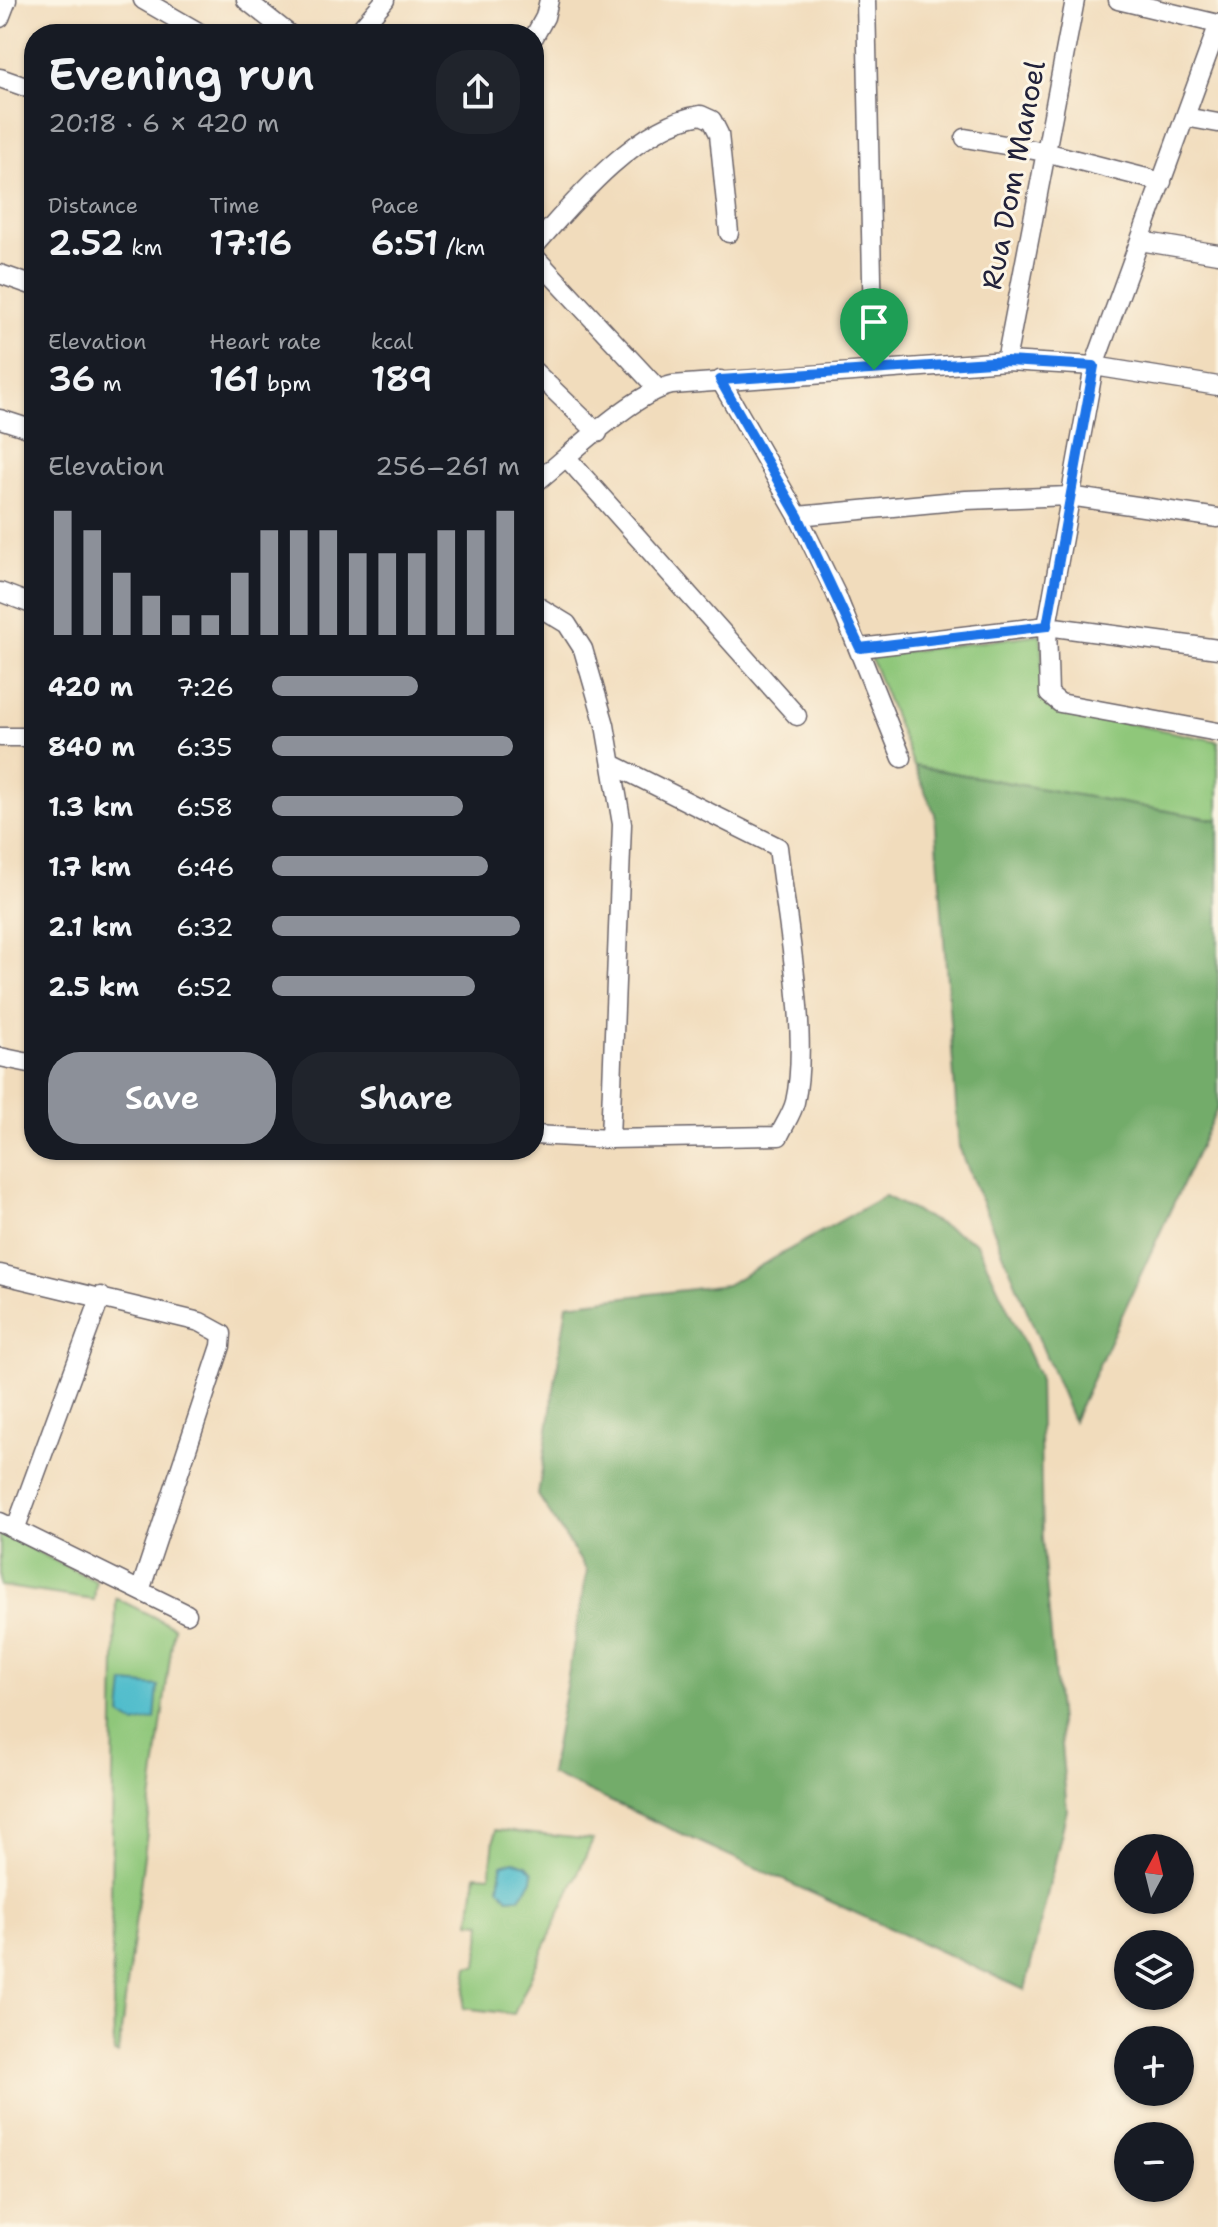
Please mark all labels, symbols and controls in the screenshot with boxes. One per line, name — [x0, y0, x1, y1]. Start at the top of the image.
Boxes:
text: Evening run — [48, 45, 315, 104]
button: share — [436, 50, 520, 134]
street label: Rua Dom Manoel — [972, 57, 1054, 293]
text: 20:18 · 6 × 420 m — [48, 105, 279, 140]
text: Distance — [48, 191, 138, 220]
text: Time — [209, 191, 260, 220]
text: Pace — [371, 191, 419, 220]
text: 2.52 — [48, 220, 124, 266]
text: 17:16 — [209, 220, 292, 266]
text: 6:51 — [371, 220, 438, 266]
text: km — [124, 233, 162, 262]
text: /km — [438, 233, 485, 262]
pin — [840, 288, 908, 370]
icon: arrive — [852, 300, 896, 344]
text: Elevation — [48, 327, 146, 356]
text: Heart rate — [209, 327, 321, 356]
text: kcal — [371, 327, 413, 356]
text: 36 — [48, 356, 95, 402]
text: 161 — [209, 356, 260, 402]
text: 189 — [371, 356, 432, 402]
text: m — [95, 369, 122, 398]
text: bpm — [260, 369, 311, 398]
text: Elevation — [48, 448, 164, 483]
text: 256–261 m — [375, 448, 520, 483]
text: 420 m — [48, 669, 133, 704]
text: 7:26 — [176, 669, 234, 704]
text: 840 m — [48, 729, 135, 764]
text: 6:35 — [176, 729, 232, 764]
text: 1.3 km — [48, 789, 133, 824]
text: 6:58 — [176, 789, 233, 824]
text: 1.7 km — [48, 849, 131, 884]
text: 6:46 — [176, 849, 235, 884]
text: 2.1 km — [48, 909, 132, 944]
text: 6:32 — [176, 909, 234, 944]
text: 2.5 km — [48, 969, 139, 1004]
text: 6:52 — [176, 969, 233, 1004]
button: Save — [48, 1052, 276, 1144]
button: Share — [292, 1052, 520, 1144]
north arrow — [1114, 1834, 1194, 1914]
map controls — [1114, 1834, 1194, 2202]
button: layers — [1114, 1930, 1194, 2010]
button: + — [1114, 2026, 1194, 2106]
button: − — [1114, 2122, 1194, 2202]

